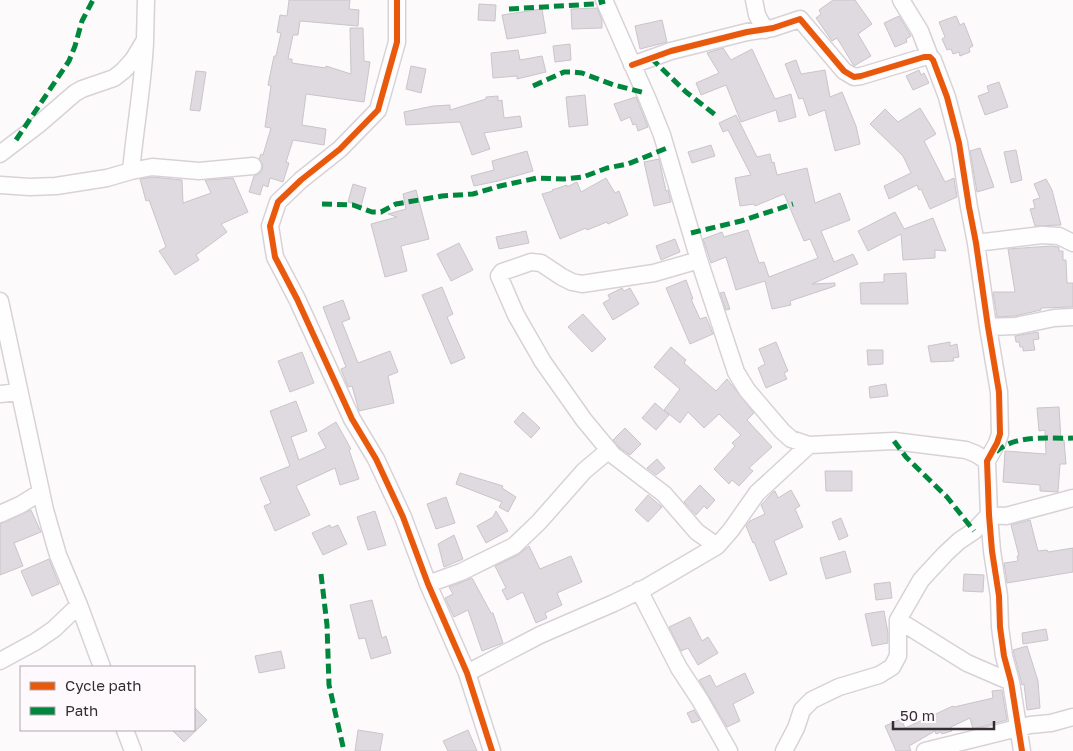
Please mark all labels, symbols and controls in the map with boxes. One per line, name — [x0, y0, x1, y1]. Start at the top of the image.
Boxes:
legend — [20, 666, 195, 731]
text: Cycle path — [65, 676, 141, 694]
scale bar — [893, 698, 994, 730]
text: Path — [65, 701, 98, 719]
text: 50 m — [900, 706, 935, 724]

